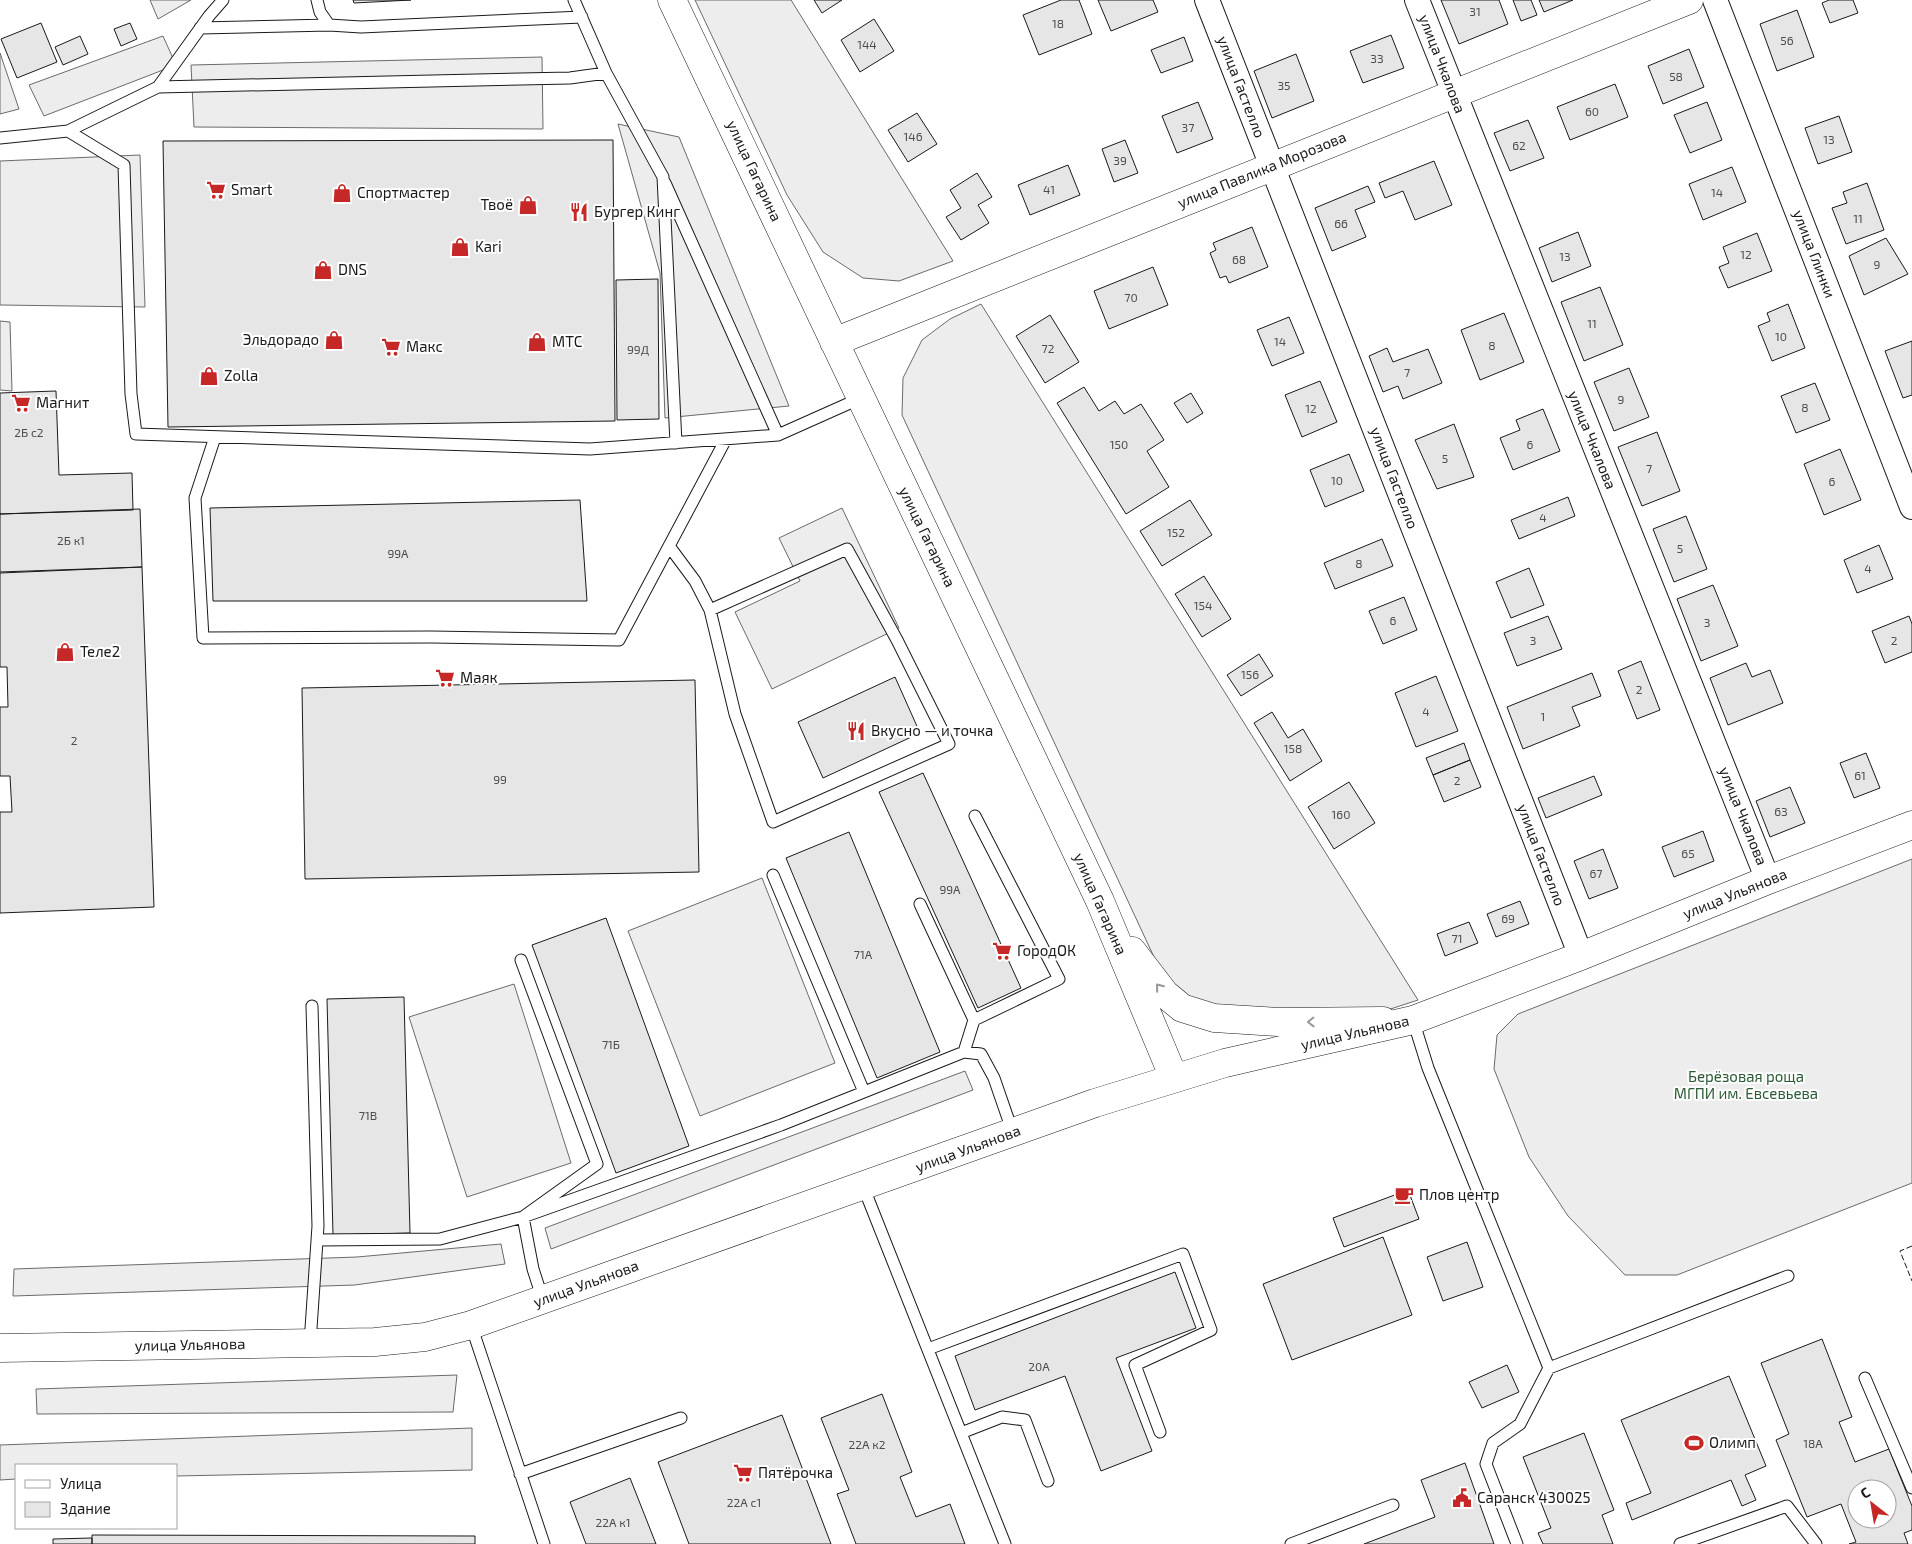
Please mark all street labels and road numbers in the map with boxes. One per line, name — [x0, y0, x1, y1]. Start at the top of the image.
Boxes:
street label: улица Чкалова — [1415, 12, 1470, 116]
street label: улица Гастелло — [1213, 33, 1270, 141]
street label: улица Гагарина — [723, 117, 786, 224]
street label: улица Павлика Морозова — [1175, 127, 1349, 212]
street label: улица Глинки — [1789, 207, 1840, 301]
street label: улица Чкалова — [1564, 388, 1621, 492]
street label: улица Гастелло — [1366, 424, 1423, 532]
street label: улица Гагарина — [895, 483, 960, 590]
street label: улица Чкалова — [1715, 764, 1772, 868]
street label: улица Гастелло — [1513, 801, 1570, 909]
street label: улица Гагарина — [1070, 850, 1131, 958]
street label: улица Ульянова — [1680, 864, 1790, 923]
street label: улица Ульянова — [1299, 1011, 1411, 1054]
street label: улица Ульянова — [913, 1121, 1023, 1176]
street label: улица Ульянова — [531, 1256, 641, 1311]
street label: улица Ульянова — [134, 1334, 246, 1355]

